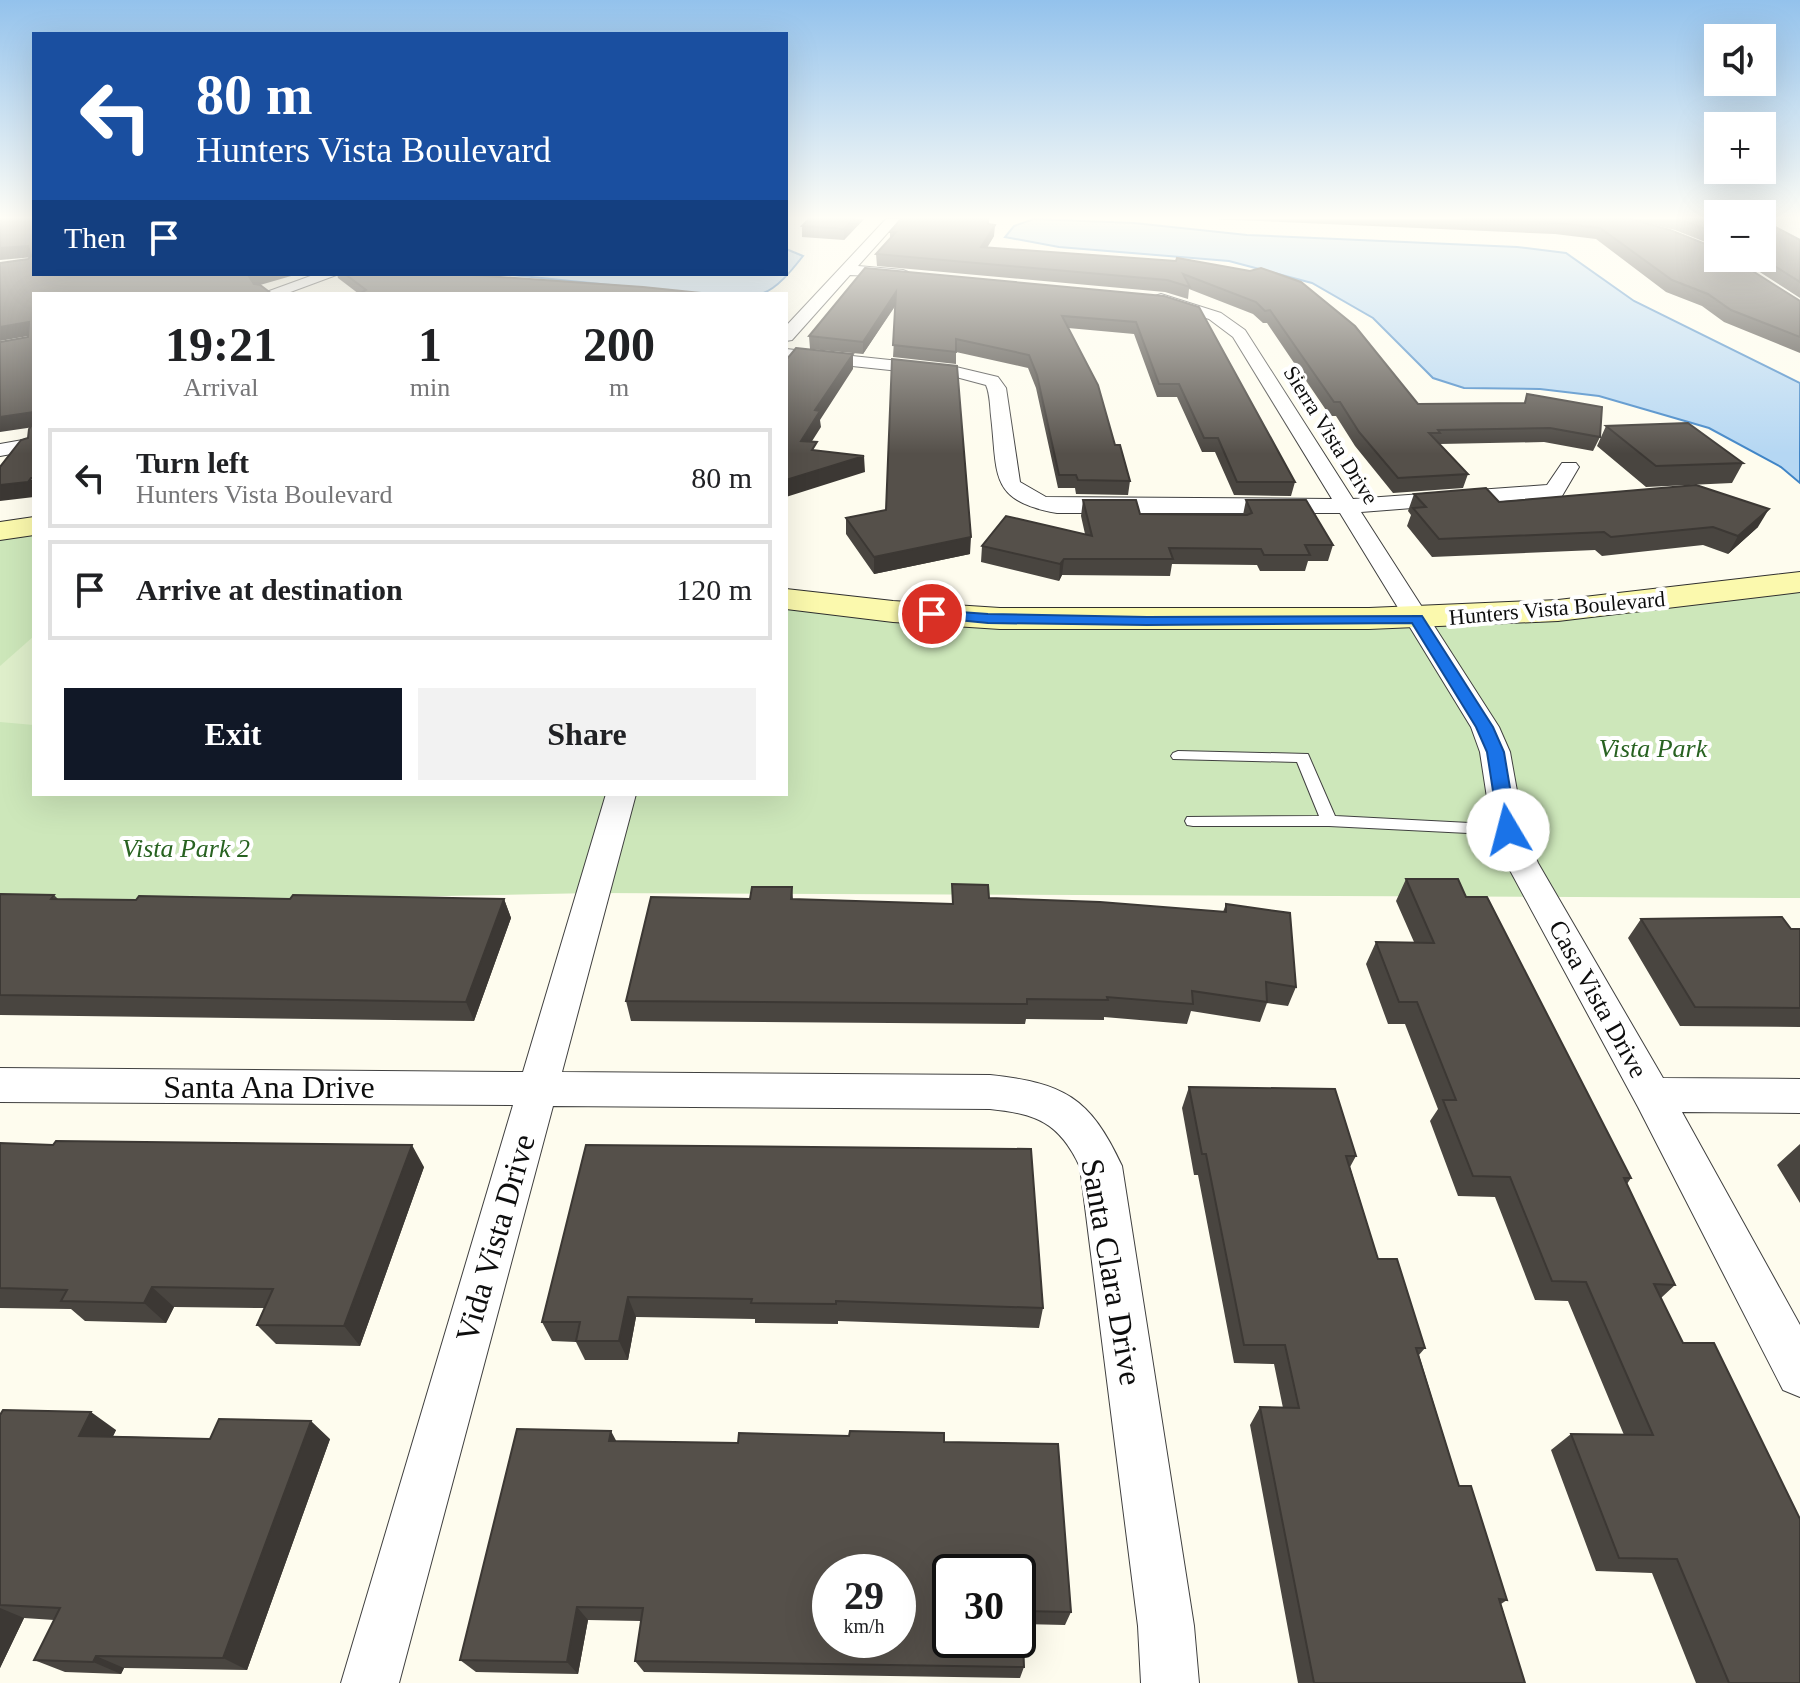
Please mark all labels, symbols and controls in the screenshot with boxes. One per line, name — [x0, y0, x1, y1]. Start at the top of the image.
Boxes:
map controls — [1704, 24, 1776, 272]
button: sound — [1704, 24, 1776, 96]
icon: left — [64, 64, 168, 168]
text: 80 m — [196, 64, 313, 126]
button: + — [1704, 112, 1776, 184]
text: Hunters Vista Boulevard — [196, 130, 551, 170]
button: − — [1704, 200, 1776, 272]
icon: arrive — [142, 216, 186, 260]
text: Then — [64, 221, 126, 254]
text: 19:21 — [165, 318, 277, 371]
text: 1 — [418, 318, 442, 371]
text: 200 — [583, 318, 655, 371]
street label: Sierra Vista Drive — [1278, 361, 1384, 509]
text: Arrival — [183, 373, 258, 402]
text: min — [410, 373, 450, 402]
text: m — [609, 373, 629, 402]
text: Turn left — [136, 446, 249, 479]
icon: left — [68, 456, 112, 500]
text: 80 m — [691, 461, 752, 494]
text: Hunters Vista Boulevard — [136, 480, 392, 509]
icon: arrive — [68, 568, 112, 612]
text: Arrive at destination — [136, 573, 403, 606]
text: 120 m — [676, 573, 752, 606]
pin — [898, 580, 966, 648]
street label: Hunters Vista Boulevard — [1448, 586, 1666, 630]
icon: arrive — [910, 592, 954, 636]
button: Exit — [64, 688, 402, 780]
button: Share — [418, 688, 756, 780]
park label: Vista Park — [1599, 734, 1708, 763]
position arrow — [1466, 788, 1550, 872]
park label: Vista Park 2 — [122, 834, 250, 863]
street label: Casa Vista Drive — [1543, 915, 1653, 1083]
street label: Santa Ana Drive — [163, 1069, 375, 1105]
street label: Vida Vista Drive — [448, 1130, 542, 1346]
street label: Santa Clara Drive — [1074, 1156, 1150, 1388]
speed limit sign: 30 — [932, 1554, 1036, 1658]
text: 29 — [844, 1573, 884, 1618]
text: km/h — [843, 1615, 885, 1637]

